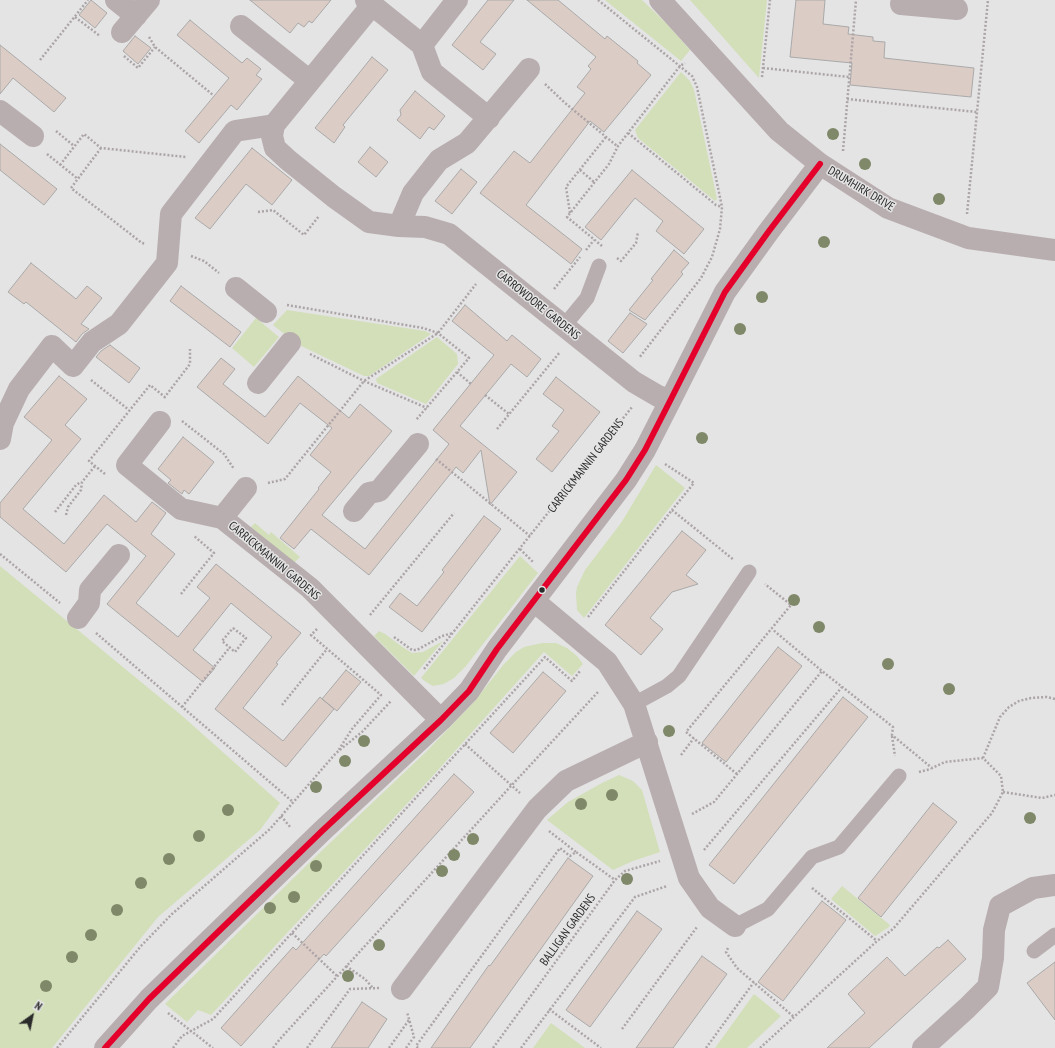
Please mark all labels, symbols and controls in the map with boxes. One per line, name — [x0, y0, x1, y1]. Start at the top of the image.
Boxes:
street label: DRUMHIRK DRIVE — [825, 164, 897, 214]
street label: CARROWDORE GARDENS — [493, 267, 583, 343]
street label: CARRICKMANNIN GARDENS — [545, 416, 627, 516]
street label: CARRICKMANNIN GARDENS — [225, 519, 323, 603]
unlabelled marker — [537, 585, 547, 595]
street label: BALLIGAN GARDENS — [537, 891, 599, 969]
north arrow — [12, 996, 52, 1036]
text: N — [32, 998, 45, 1013]

